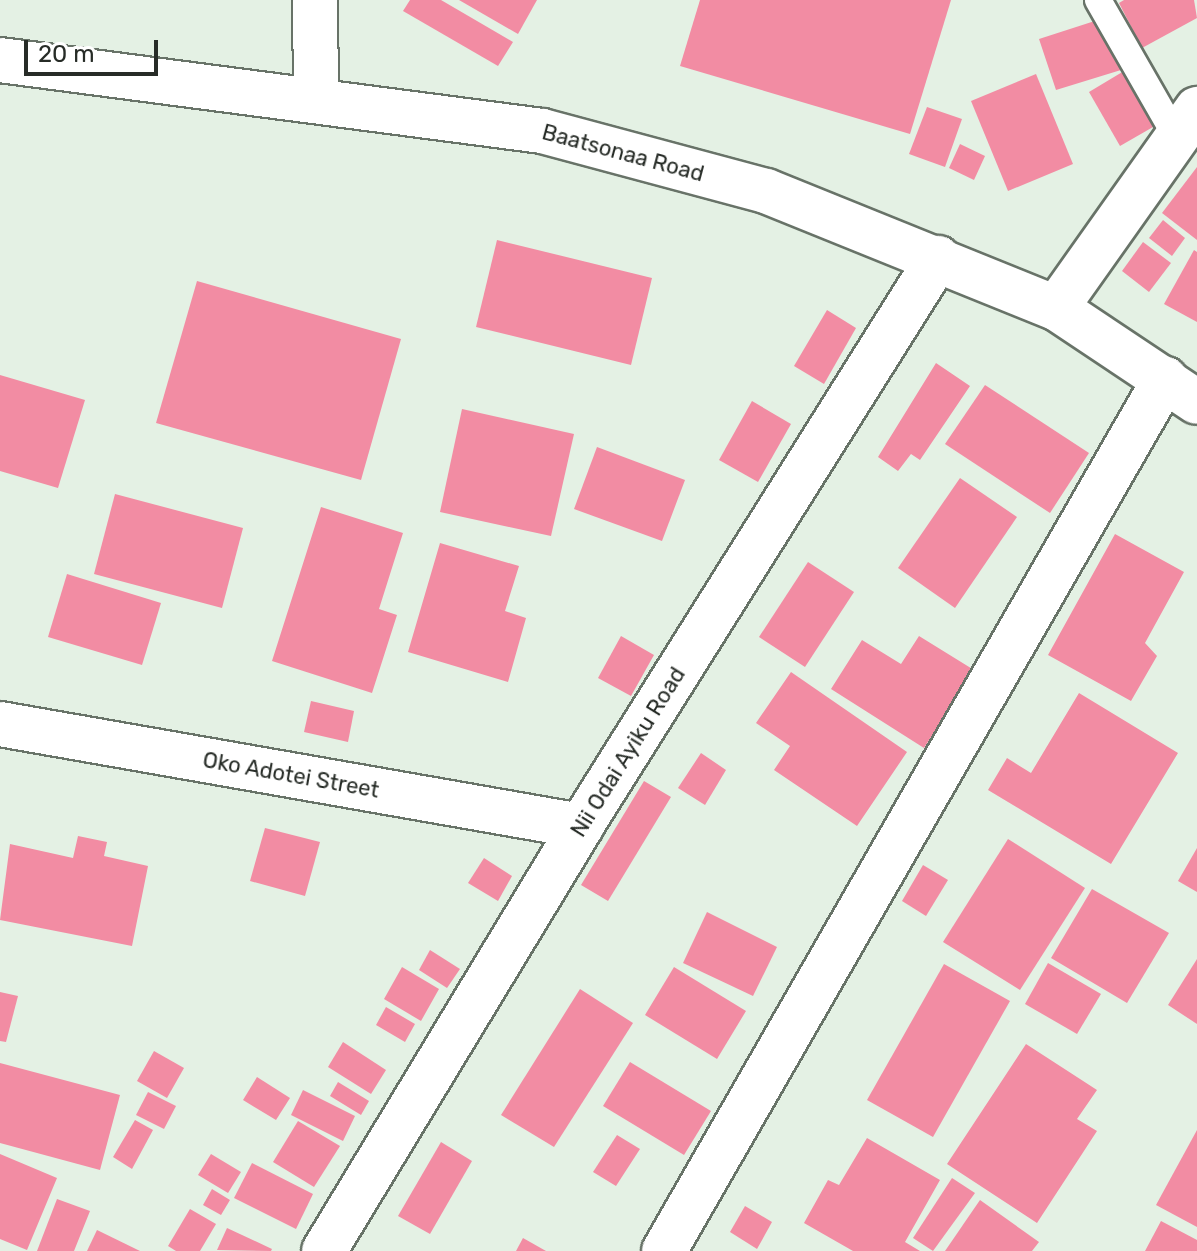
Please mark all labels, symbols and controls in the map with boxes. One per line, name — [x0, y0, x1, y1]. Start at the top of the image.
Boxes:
scale bar — [28, 24, 162, 74]
text: 20 m — [38, 40, 95, 68]
street label: Baatsonaa Road — [539, 119, 707, 187]
street label: Nii Odai Ayiku Road — [565, 662, 691, 842]
street label: Oko Adotei Street — [200, 746, 382, 804]

